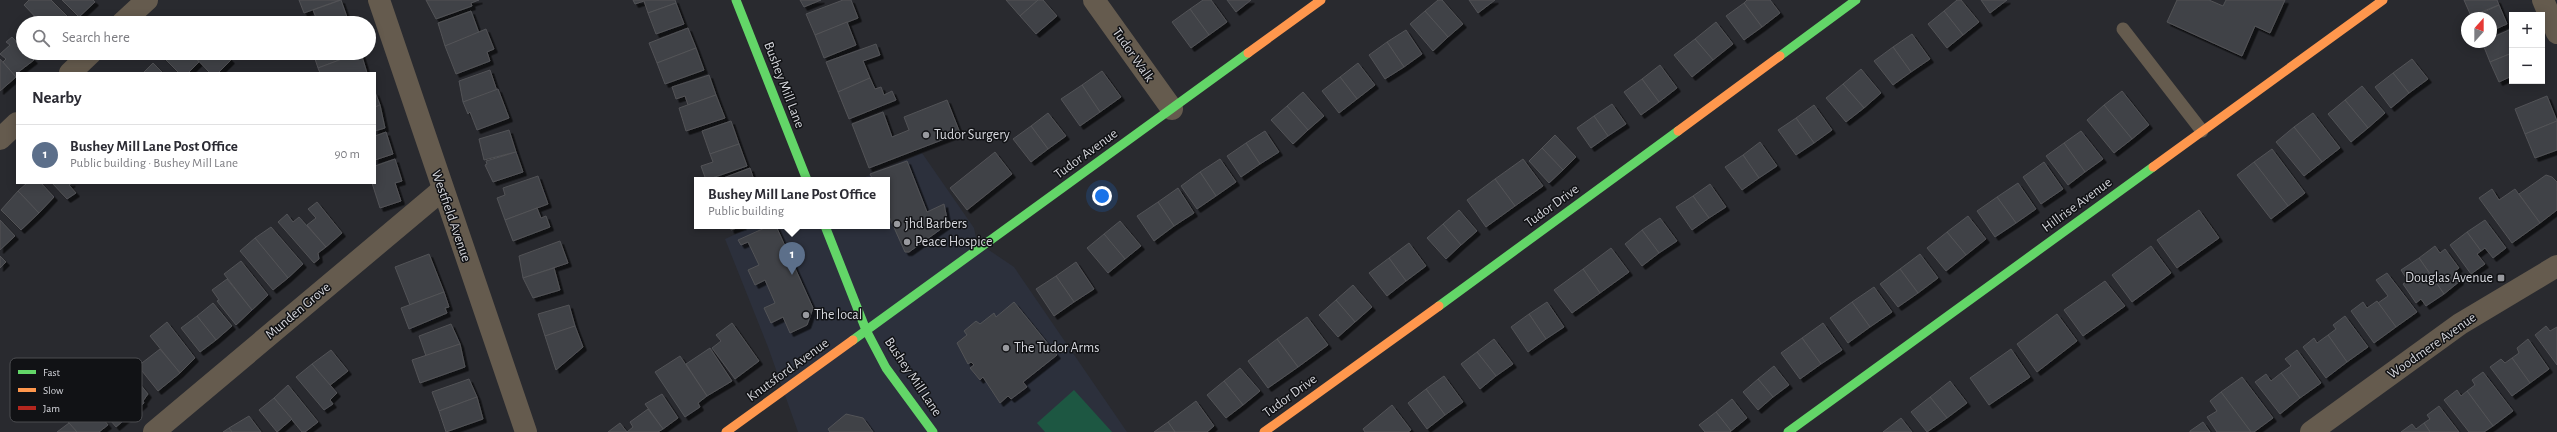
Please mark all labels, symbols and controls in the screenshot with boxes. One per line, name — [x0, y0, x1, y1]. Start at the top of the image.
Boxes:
north arrow — [2461, 12, 2497, 48]
map controls — [2509, 12, 2545, 84]
button: + — [2509, 12, 2545, 48]
search box — [16, 16, 376, 60]
street label: Tudor Walk — [1110, 26, 1157, 85]
icon: search — [30, 27, 52, 49]
text: Search here — [62, 30, 130, 45]
street label: Bushey Mill Lane — [761, 40, 807, 130]
button: − — [2509, 48, 2545, 84]
text: Nearby — [32, 89, 82, 106]
street label: Tudor Avenue — [1052, 126, 1120, 182]
place label: Tudor Surgery — [934, 128, 1010, 142]
marker: Tudor Surgery — [921, 130, 931, 140]
text: Bushey Mill Lane Post Office — [70, 139, 238, 154]
text: 1 — [43, 148, 47, 161]
text: 90 m — [334, 148, 360, 161]
text: Public building · Bushey Mill Lane — [70, 157, 238, 170]
street label: Westfield Avenue — [429, 168, 473, 264]
street label: Hillrise Avenue — [2039, 175, 2115, 235]
popup — [694, 177, 890, 229]
street label: Tudor Drive — [1522, 182, 1582, 230]
your location — [1092, 186, 1112, 206]
text: Bushey Mill Lane Post Office — [708, 187, 876, 202]
text: Public building — [708, 205, 784, 218]
place label: jhd Barbers — [905, 217, 967, 231]
marker: jhd Barbers — [892, 219, 902, 229]
place label: Peace Hospice — [915, 235, 992, 249]
marker: Peace Hospice — [902, 237, 912, 247]
pin: 1 — [779, 242, 805, 275]
place label: Douglas Avenue — [2405, 271, 2493, 285]
marker: Douglas Avenue — [2496, 273, 2506, 283]
street label: Munden Grove — [263, 280, 333, 342]
place label: The local — [814, 308, 862, 322]
marker: The local — [801, 310, 811, 320]
street label: Woodmere Avenue — [2385, 310, 2479, 382]
street label: Bushey Mill Lane — [882, 335, 944, 419]
street label: Knutsford Avenue — [745, 336, 831, 404]
place label: The Tudor Arms — [1014, 341, 1099, 355]
marker: The Tudor Arms — [1001, 343, 1011, 353]
legend — [10, 358, 142, 422]
text: Fast — [43, 367, 61, 378]
street label: Tudor Drive — [1260, 372, 1320, 420]
text: Slow — [43, 385, 64, 396]
text: Jam — [43, 403, 60, 414]

